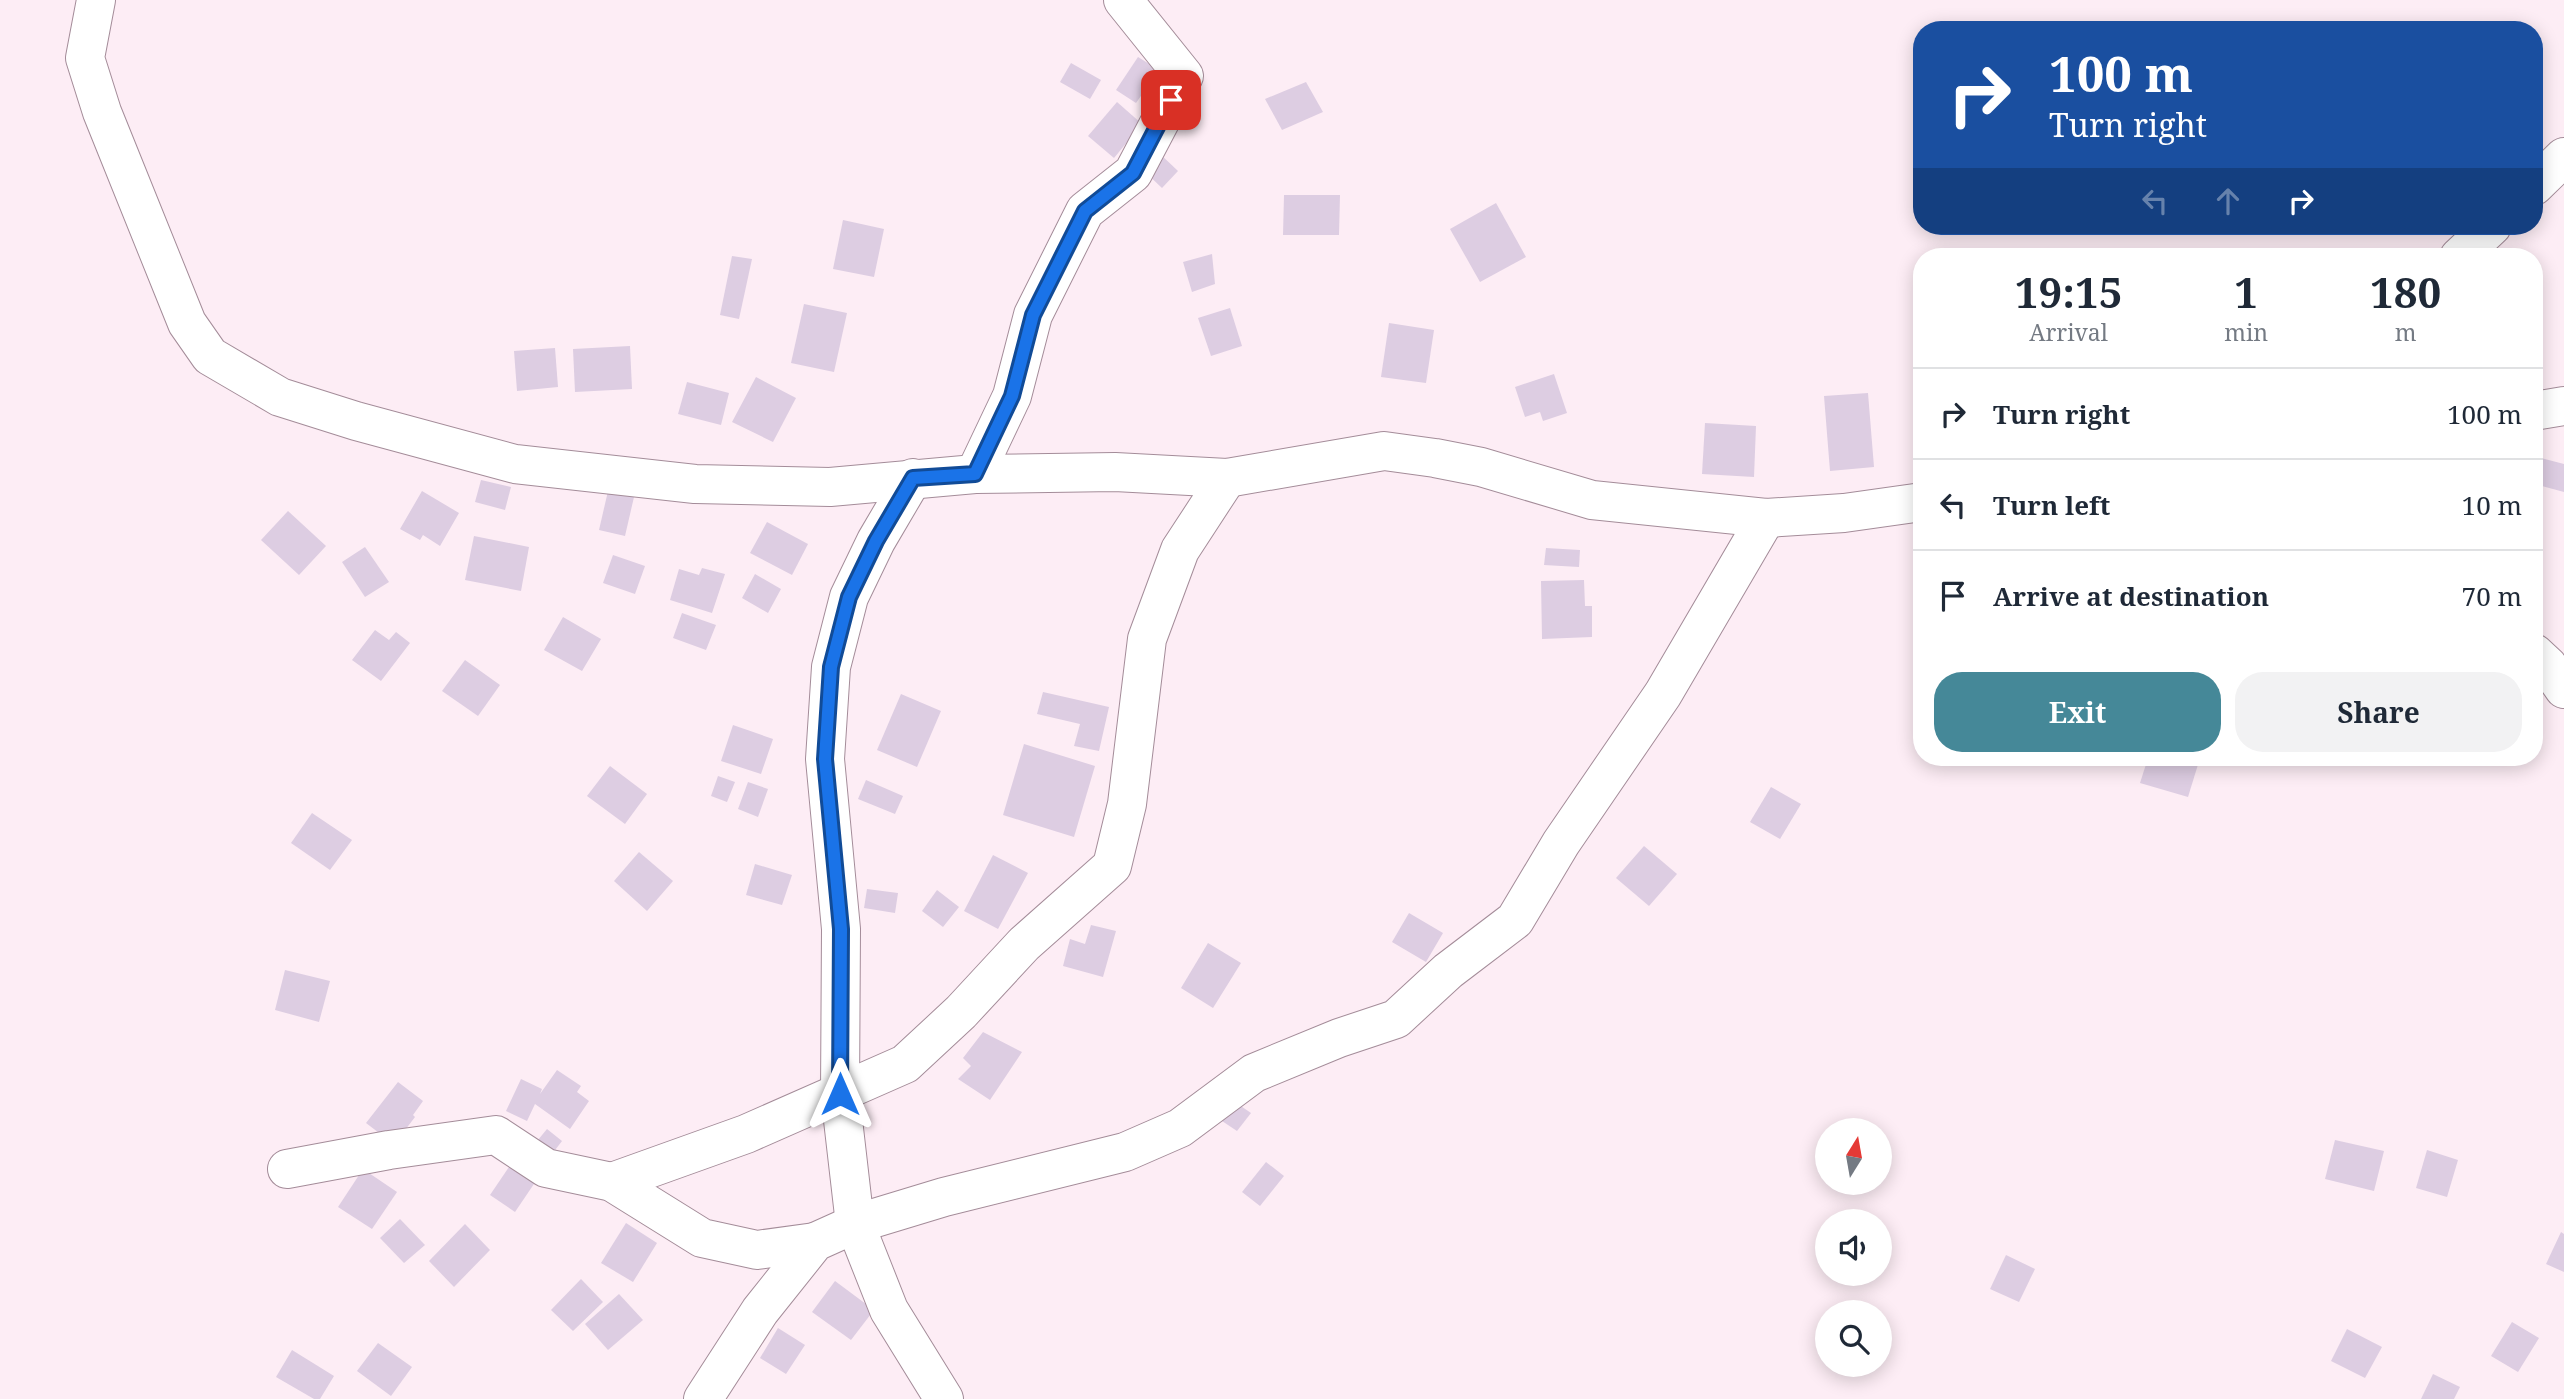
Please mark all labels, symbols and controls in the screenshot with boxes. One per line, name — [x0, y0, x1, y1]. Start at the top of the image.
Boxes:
text: 100 m — [2049, 40, 2193, 106]
icon: right — [1934, 49, 2025, 140]
pin — [1141, 70, 1201, 130]
icon: arrive — [1152, 81, 1190, 119]
text: Turn right — [2049, 103, 2207, 146]
icon: left — [2136, 182, 2174, 220]
icon: ahead — [2209, 182, 2247, 220]
icon: right — [2282, 182, 2320, 220]
text: 19:15 — [2015, 263, 2122, 320]
text: 1 — [2234, 263, 2258, 320]
text: 180 — [2370, 263, 2441, 320]
text: Arrival — [2029, 316, 2108, 348]
text: min — [2224, 316, 2268, 348]
text: m — [2395, 316, 2416, 348]
icon: right — [1934, 395, 1972, 433]
text: Turn right — [1993, 396, 2130, 432]
text: 100 m — [2447, 396, 2522, 432]
icon: left — [1934, 486, 1972, 524]
text: Turn left — [1993, 487, 2110, 523]
text: 10 m — [2462, 487, 2522, 523]
icon: arrive — [1934, 577, 1972, 615]
text: Arrive at destination — [1993, 578, 2269, 614]
text: 70 m — [2462, 578, 2522, 614]
button: Exit — [1934, 672, 2221, 752]
button: Share — [2235, 672, 2522, 752]
position arrow — [803, 1057, 877, 1131]
north arrow — [1815, 1118, 1892, 1195]
map controls — [1815, 1118, 1892, 1377]
button: sound — [1815, 1209, 1892, 1286]
button: search — [1815, 1300, 1892, 1377]

